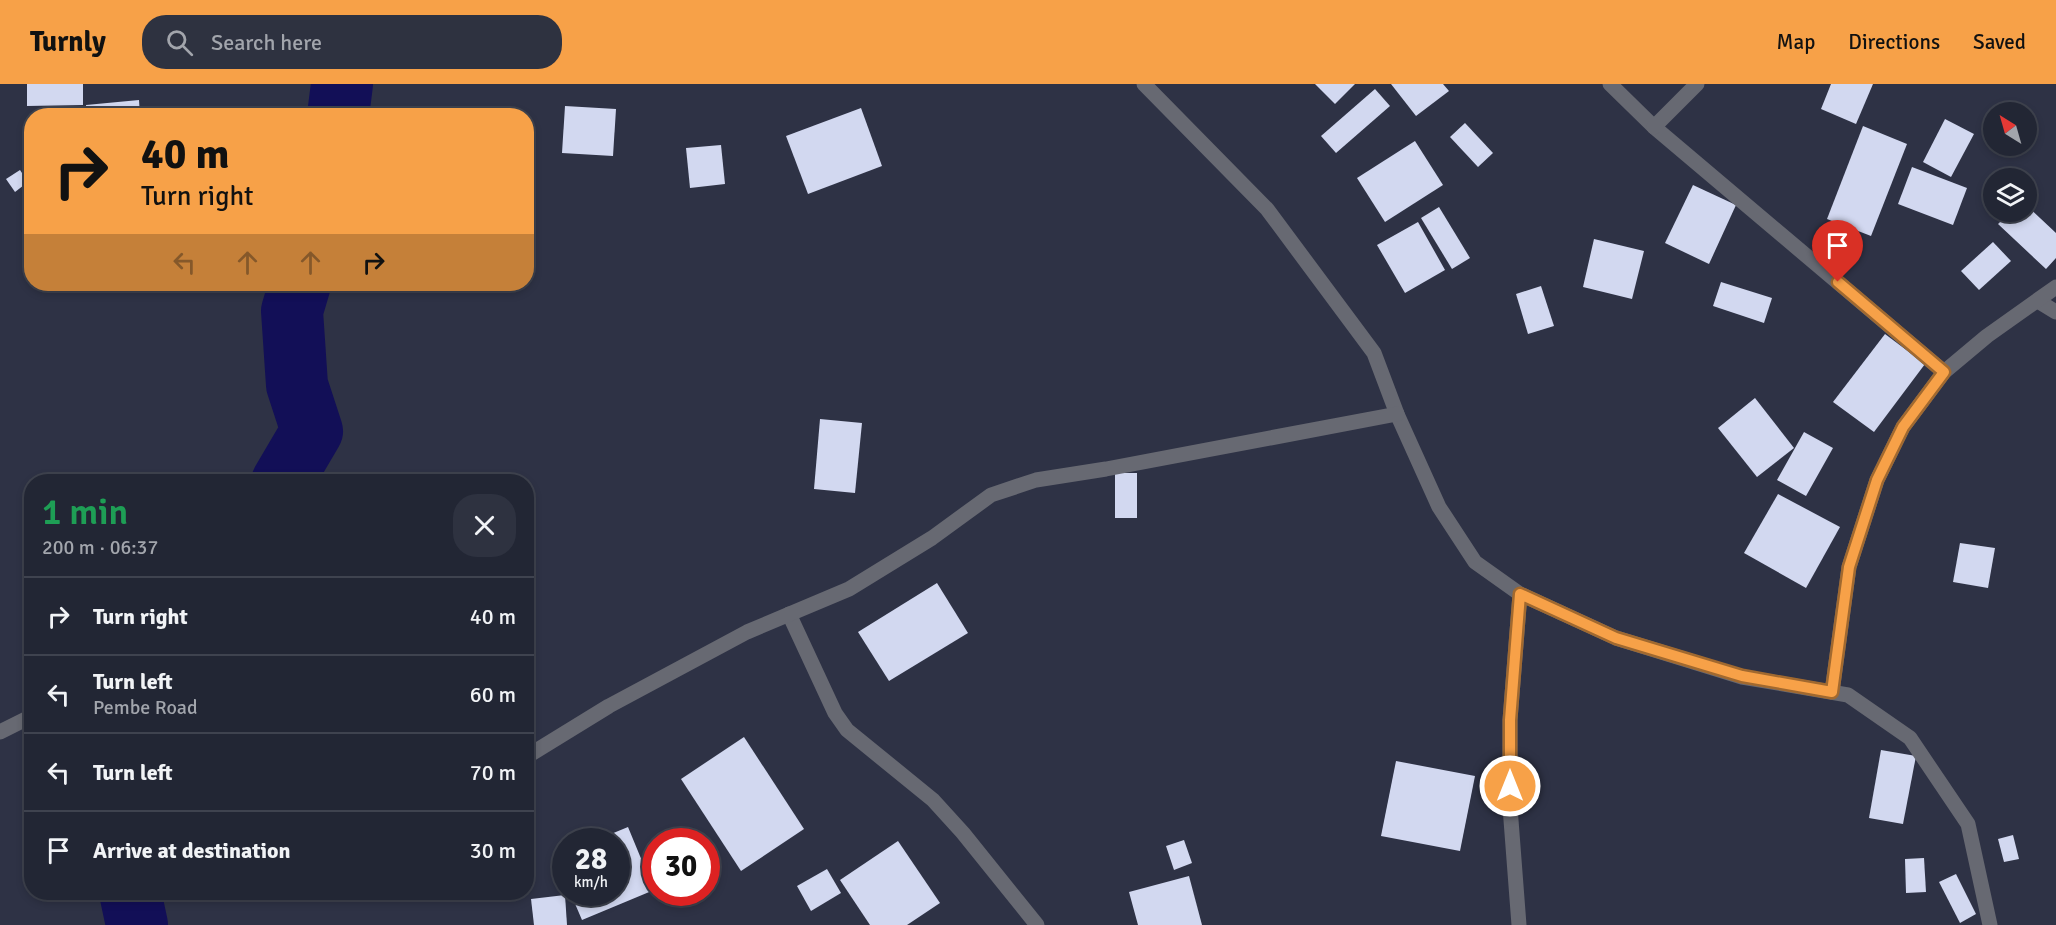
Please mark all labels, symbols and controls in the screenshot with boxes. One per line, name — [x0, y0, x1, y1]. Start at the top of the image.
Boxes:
search box — [142, 15, 562, 69]
text: Turnly — [30, 25, 106, 59]
icon: search — [163, 26, 196, 59]
text: Search here — [211, 29, 322, 56]
text: Map — [1777, 29, 1815, 55]
text: Directions — [1848, 29, 1940, 55]
text: Saved — [1973, 29, 2026, 55]
north arrow — [1983, 102, 2037, 156]
map controls — [1983, 102, 2037, 222]
text: 40 m — [141, 129, 230, 180]
icon: right — [42, 132, 120, 210]
button: layers — [1983, 168, 2037, 222]
text: Turn right — [141, 180, 254, 213]
pin — [1812, 220, 1863, 282]
icon: arrive — [1821, 229, 1854, 262]
icon: left — [168, 246, 201, 279]
icon: ahead — [231, 246, 264, 279]
icon: ahead — [294, 246, 327, 279]
icon: right — [357, 246, 390, 279]
text: 1 min — [42, 490, 128, 535]
button: close — [453, 494, 516, 557]
text: 200 m · 06:37 — [42, 535, 158, 560]
icon: right — [42, 600, 75, 633]
text: Turn right — [93, 603, 188, 630]
text: 40 m — [470, 603, 516, 630]
text: Turn left — [93, 668, 173, 695]
icon: left — [42, 678, 75, 711]
text: 60 m — [470, 681, 516, 708]
text: Pembe Road — [93, 695, 198, 720]
position arrow — [1478, 754, 1542, 818]
icon: left — [42, 756, 75, 789]
text: Turn left — [93, 759, 173, 786]
text: 70 m — [470, 759, 516, 786]
speed limit sign: 30 — [642, 828, 720, 906]
icon: arrive — [42, 834, 75, 867]
text: Arrive at destination — [93, 837, 290, 864]
text: 30 m — [470, 837, 516, 864]
text: 28 — [575, 841, 607, 878]
text: km/h — [574, 873, 608, 891]

